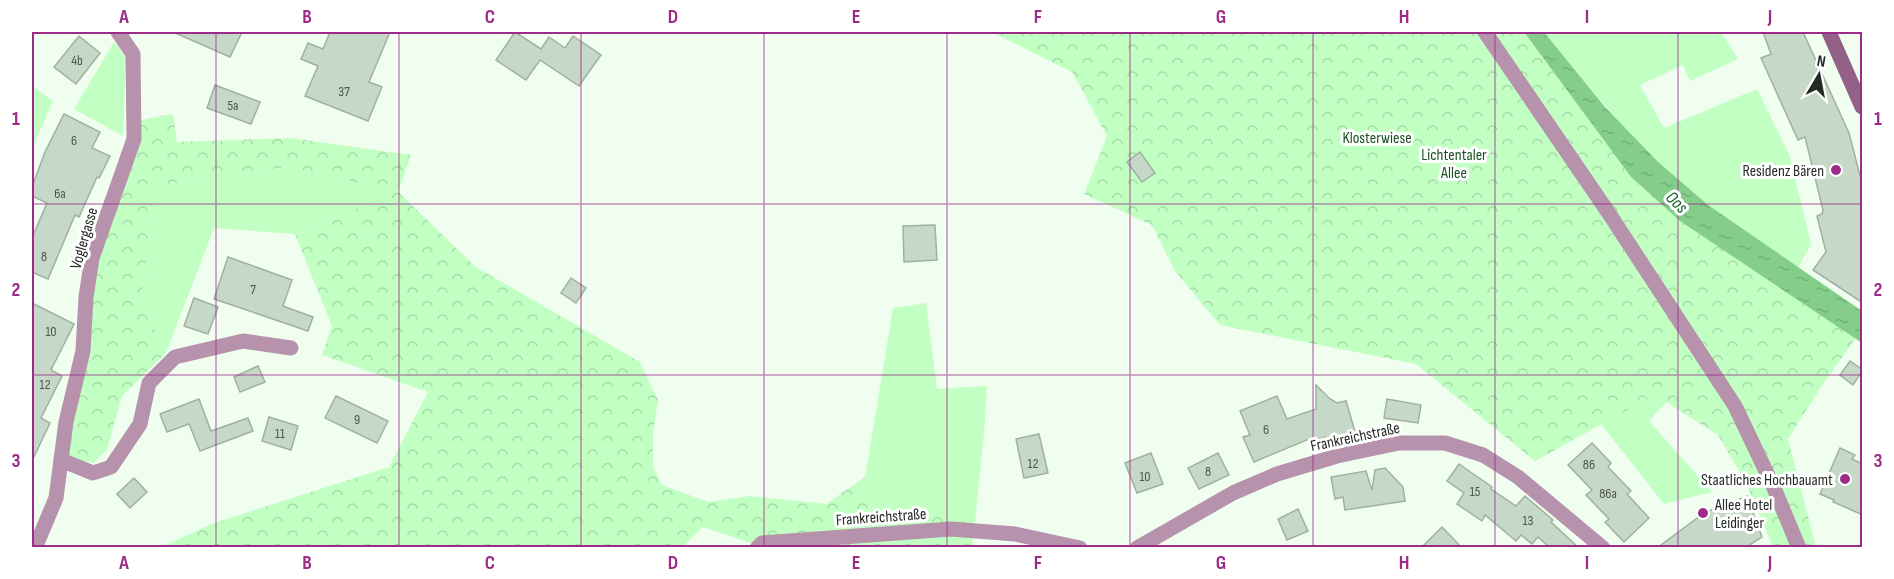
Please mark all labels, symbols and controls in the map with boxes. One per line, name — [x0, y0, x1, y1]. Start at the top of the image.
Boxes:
text: A — [118, 5, 129, 29]
text: B — [302, 5, 312, 29]
text: C — [485, 5, 495, 29]
text: D — [668, 5, 678, 29]
text: E — [852, 5, 860, 29]
text: F — [1034, 5, 1042, 29]
text: G — [1216, 5, 1226, 29]
text: H — [1399, 5, 1409, 29]
text: I — [1585, 5, 1589, 29]
text: J — [1767, 5, 1772, 29]
north arrow — [1789, 45, 1849, 105]
house number: 4b — [71, 52, 83, 69]
text: N — [1815, 52, 1827, 72]
house number: 37 — [338, 83, 350, 100]
house number: 5a — [227, 97, 239, 114]
text: 1 — [12, 107, 20, 131]
text: 1 — [1874, 107, 1882, 131]
park label: Klosterwiese — [1342, 129, 1412, 148]
house number: 6 — [71, 132, 77, 149]
park label: Lichtentaler Allee — [1421, 146, 1487, 183]
place label: Residenz Bären — [1742, 162, 1824, 181]
marker: Residenz Bären — [1829, 163, 1843, 177]
house number: 6a — [54, 185, 66, 202]
water label: Oos — [1661, 187, 1692, 218]
street label: Voglergasse — [67, 205, 102, 271]
house number: 8 — [41, 248, 47, 265]
text: 2 — [12, 278, 20, 302]
text: 2 — [1874, 278, 1882, 302]
house number: 7 — [250, 281, 256, 298]
house number: 10 — [45, 323, 57, 340]
house number: 12 — [40, 376, 51, 393]
house number: 9 — [354, 411, 360, 428]
street label: Frankreichstraße — [1309, 419, 1402, 456]
house number: 6 — [1263, 421, 1269, 438]
house number: 11 — [275, 425, 285, 442]
text: 3 — [12, 449, 21, 473]
text: 3 — [1874, 449, 1883, 473]
house number: 12 — [1028, 455, 1039, 472]
house number: 86 — [1583, 456, 1595, 473]
house number: 8 — [1205, 463, 1211, 480]
house number: 10 — [1139, 468, 1151, 485]
place label: Staatliches Hochbauamt — [1701, 471, 1833, 490]
marker: Staatliches Hochbauamt — [1838, 472, 1852, 486]
house number: 15 — [1470, 483, 1481, 500]
house number: 86a — [1599, 485, 1617, 502]
place label: Allee Hotel Leidinger — [1714, 496, 1772, 533]
street label: Frankreichstraße — [835, 505, 927, 530]
marker: Allee Hotel Leidinger — [1696, 506, 1710, 520]
house number: 13 — [1523, 512, 1534, 529]
text: A — [118, 551, 129, 575]
text: B — [302, 551, 312, 575]
text: C — [485, 551, 495, 575]
text: D — [668, 551, 678, 575]
text: E — [852, 551, 860, 575]
text: F — [1034, 551, 1042, 575]
text: G — [1216, 551, 1226, 575]
text: H — [1399, 551, 1409, 575]
text: I — [1585, 551, 1589, 575]
text: J — [1767, 551, 1772, 575]

